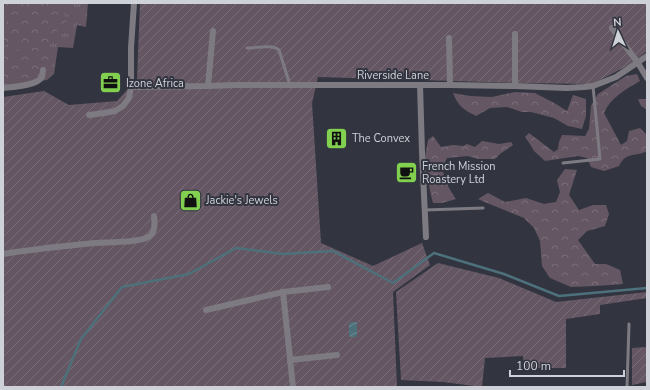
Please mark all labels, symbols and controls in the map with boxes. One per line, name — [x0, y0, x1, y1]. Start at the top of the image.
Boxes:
north arrow — [598, 12, 638, 52]
text: N — [613, 15, 622, 30]
street label: Riverside Lane — [357, 68, 429, 83]
office icon: Izone Africa — [97, 70, 123, 96]
place label: Izone Africa — [126, 76, 184, 91]
building icon: The Convex — [324, 125, 350, 151]
place label: The Convex — [352, 131, 410, 146]
cafe icon: French Mission Roastery Ltd — [393, 159, 419, 185]
place label: French Mission Roastery Ltd — [422, 159, 496, 187]
shop icon: Jackie's Jewels — [178, 187, 204, 213]
place label: Jackie's Jewels — [205, 193, 278, 208]
scale bar — [510, 352, 624, 378]
text: 100 m — [516, 358, 551, 374]

